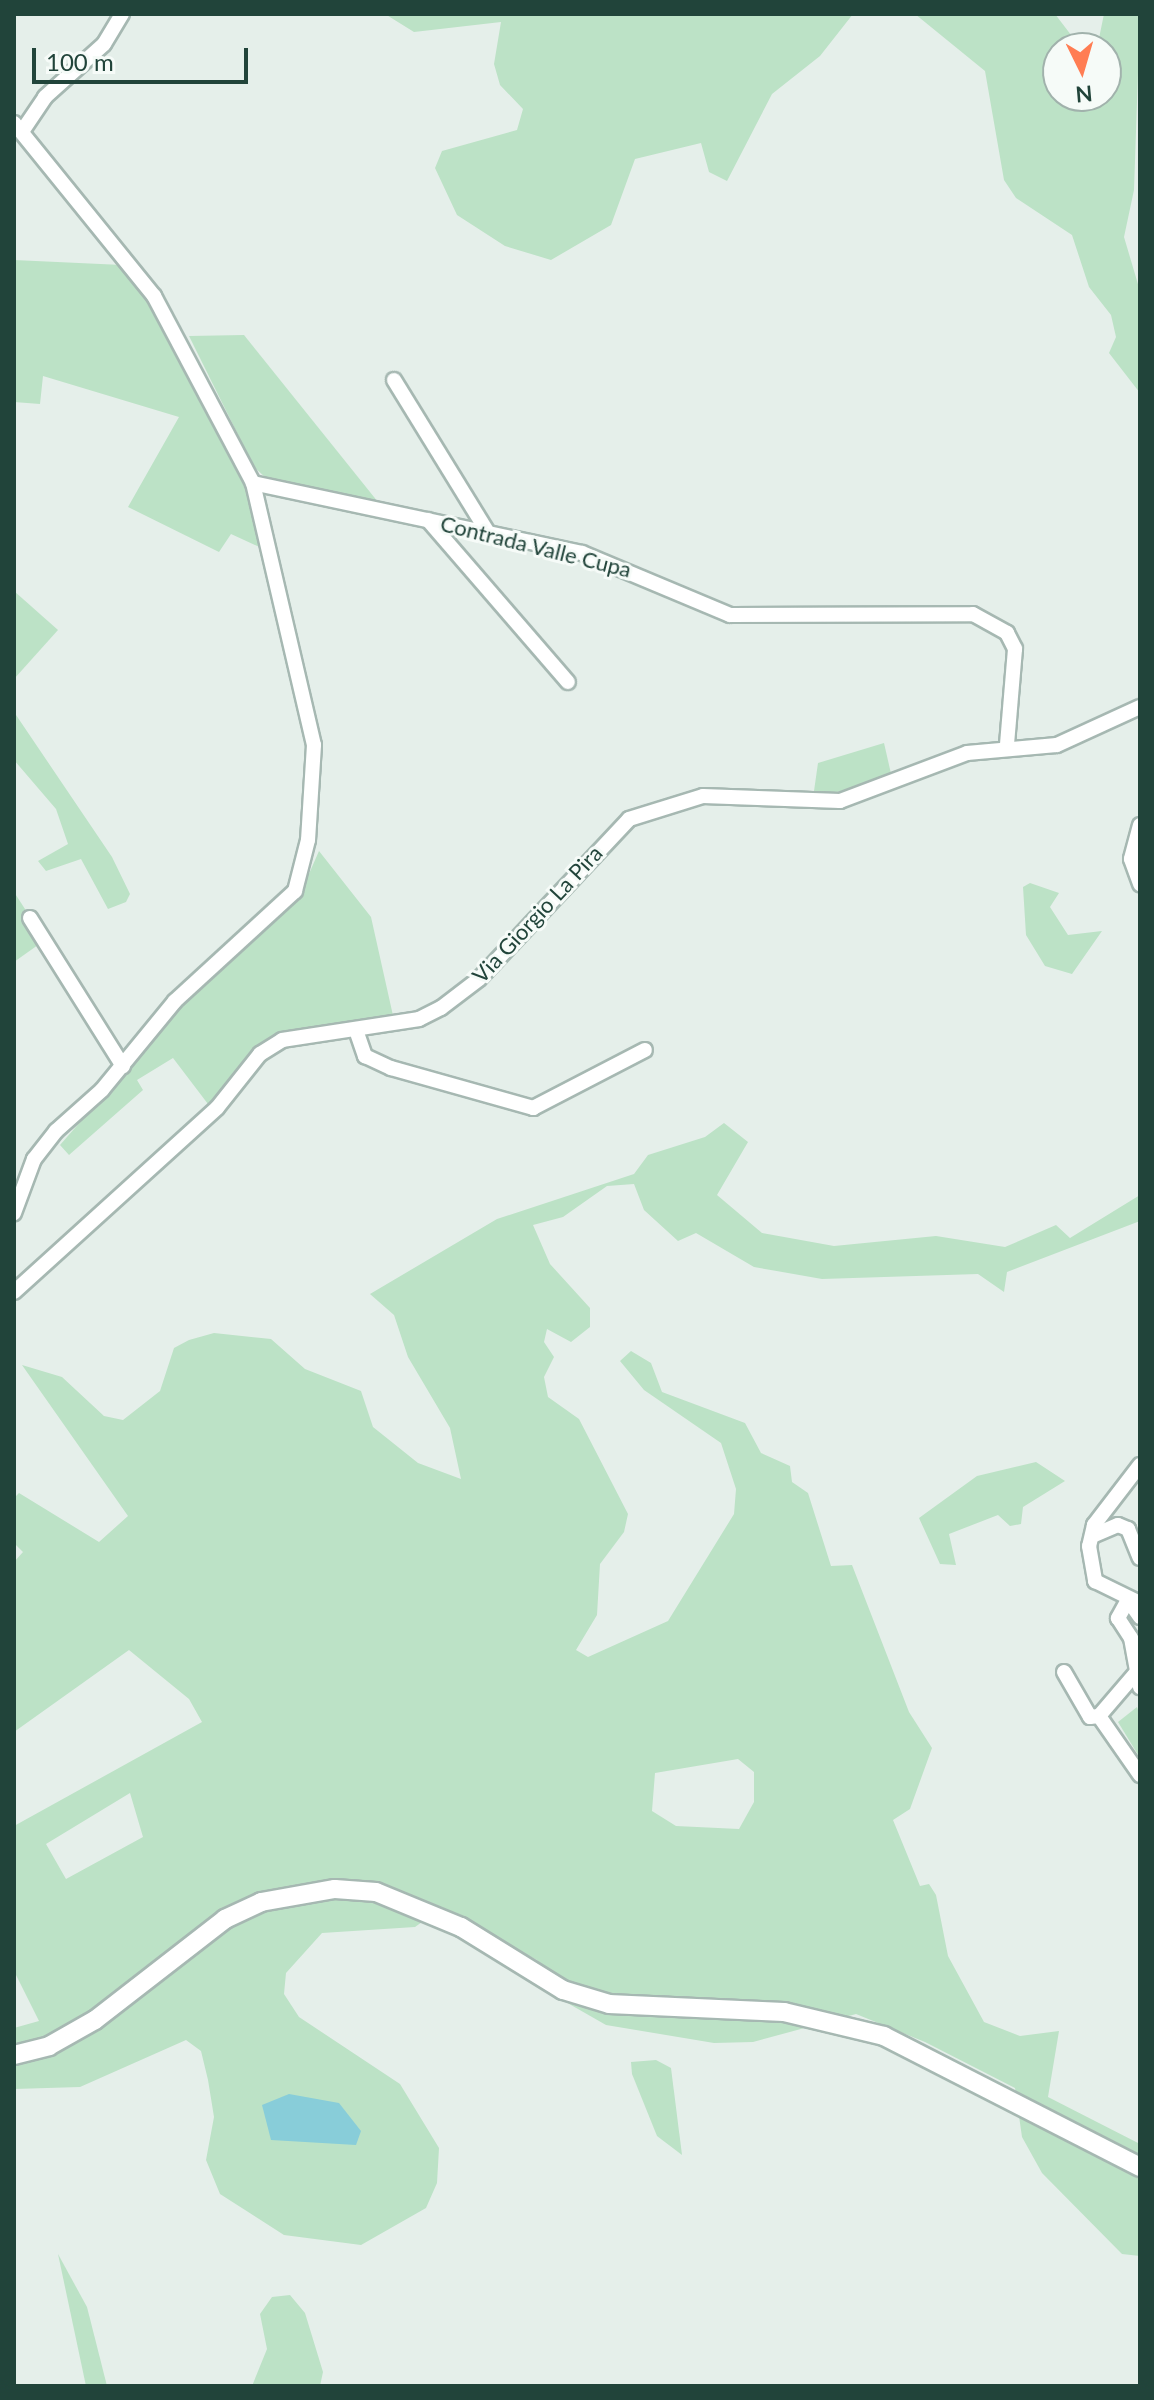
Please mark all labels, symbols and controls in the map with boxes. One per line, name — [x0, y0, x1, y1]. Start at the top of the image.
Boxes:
scale bar — [36, 32, 252, 82]
north arrow — [1042, 32, 1122, 112]
text: 100 m — [46, 47, 114, 76]
text: N — [1074, 80, 1094, 109]
street label: Contrada Valle Cupa — [437, 509, 635, 583]
street label: Via Giorgio La Pira — [467, 840, 607, 988]

